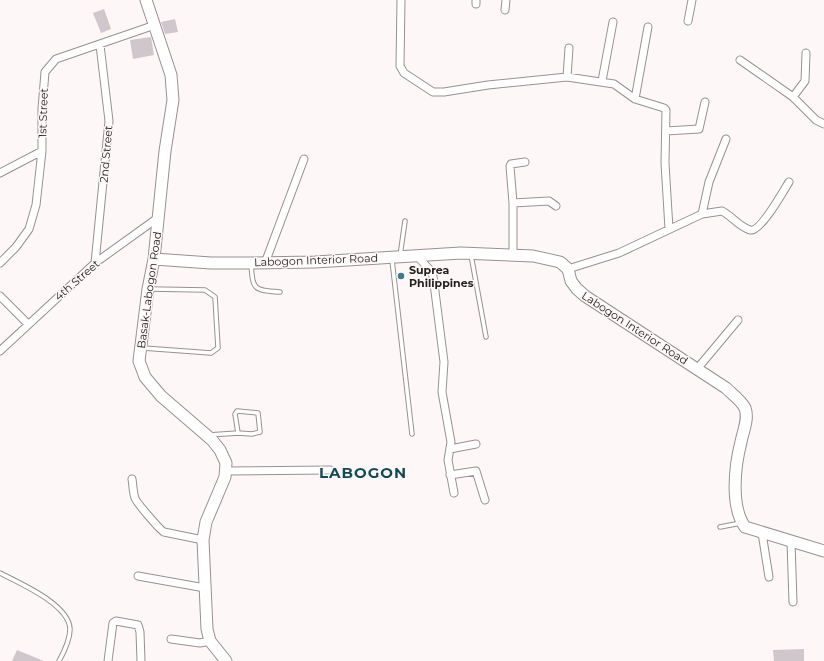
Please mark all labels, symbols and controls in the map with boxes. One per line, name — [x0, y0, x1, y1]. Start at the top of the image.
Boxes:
street label: 1st Street — [35, 87, 51, 138]
street label: 2nd Street — [97, 124, 116, 183]
street label: Basak-Labogon Road — [134, 231, 164, 349]
street label: Labogon Interior Road — [254, 251, 378, 269]
street label: 4th Street — [52, 256, 103, 303]
place label: Suprea Philippines — [409, 263, 474, 290]
marker: Suprea Philippines — [396, 271, 406, 281]
street label: Labogon Interior Road — [579, 288, 691, 368]
district label: LABOGON — [319, 463, 407, 482]

